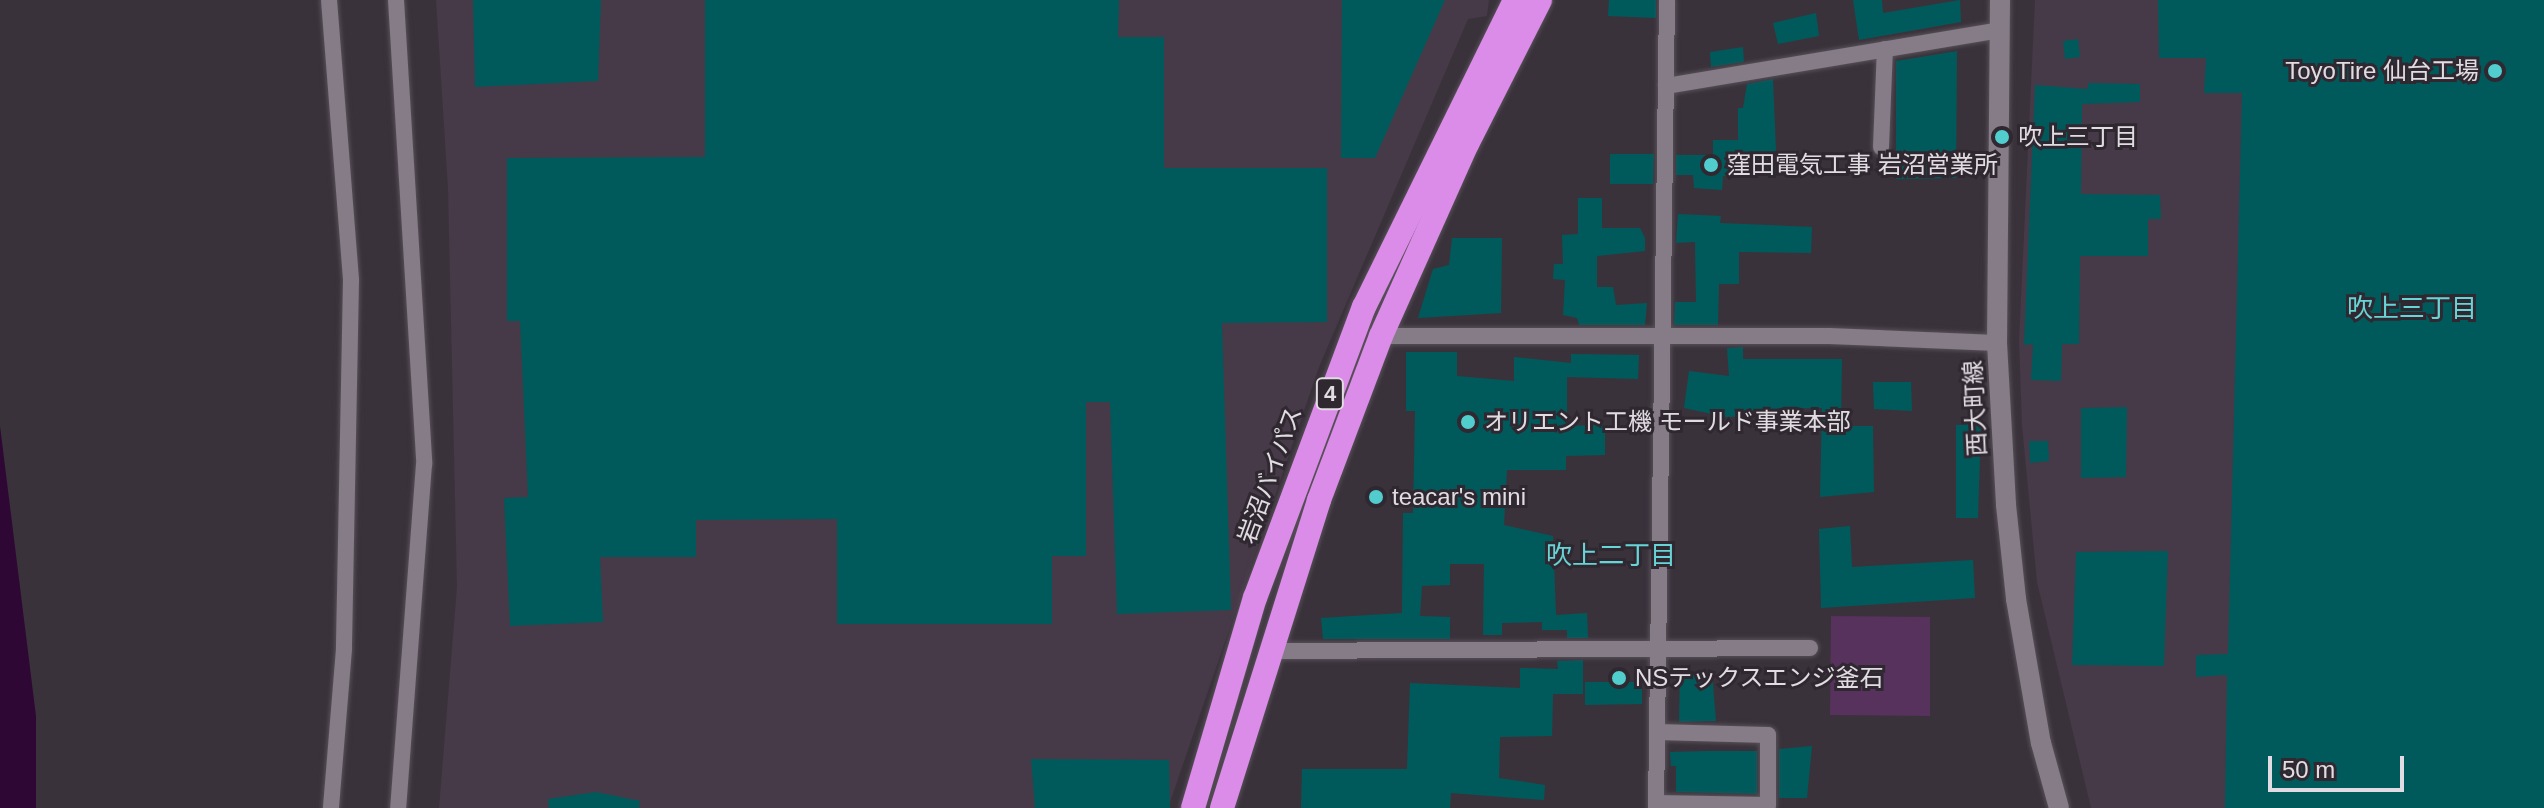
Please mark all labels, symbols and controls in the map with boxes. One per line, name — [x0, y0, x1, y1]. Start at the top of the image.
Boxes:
place label: ToyoTire 仙台工場 — [2285, 57, 2479, 85]
marker: ToyoTire 仙台工場 — [2486, 62, 2504, 80]
place label: 吹上三丁目 — [2018, 123, 2138, 151]
marker: 吹上三丁目 — [1993, 128, 2011, 146]
place label: 窪田電気工事 岩沼営業所 — [1727, 151, 1998, 179]
marker: 窪田電気工事 岩沼営業所 — [1702, 156, 1720, 174]
district label: 吹上三丁目 — [2347, 293, 2477, 325]
street label: 西大町線 — [1958, 359, 1992, 457]
road number: 4 — [1314, 376, 1346, 412]
street label: 岩沼バイパス — [1232, 402, 1308, 548]
place label: オリエント工機 モールド事業本部 — [1484, 408, 1851, 436]
marker: オリエント工機 モールド事業本部 — [1459, 413, 1477, 431]
place label: teacar's mini — [1392, 483, 1526, 511]
marker: teacar's mini — [1367, 488, 1385, 506]
district label: 吹上二丁目 — [1546, 540, 1676, 572]
place label: NSテックスエンジ釜石 — [1635, 664, 1884, 692]
marker: NSテックスエンジ釜石 — [1610, 669, 1628, 687]
scale bar — [2272, 740, 2408, 790]
text: 50 m — [2282, 756, 2335, 783]

